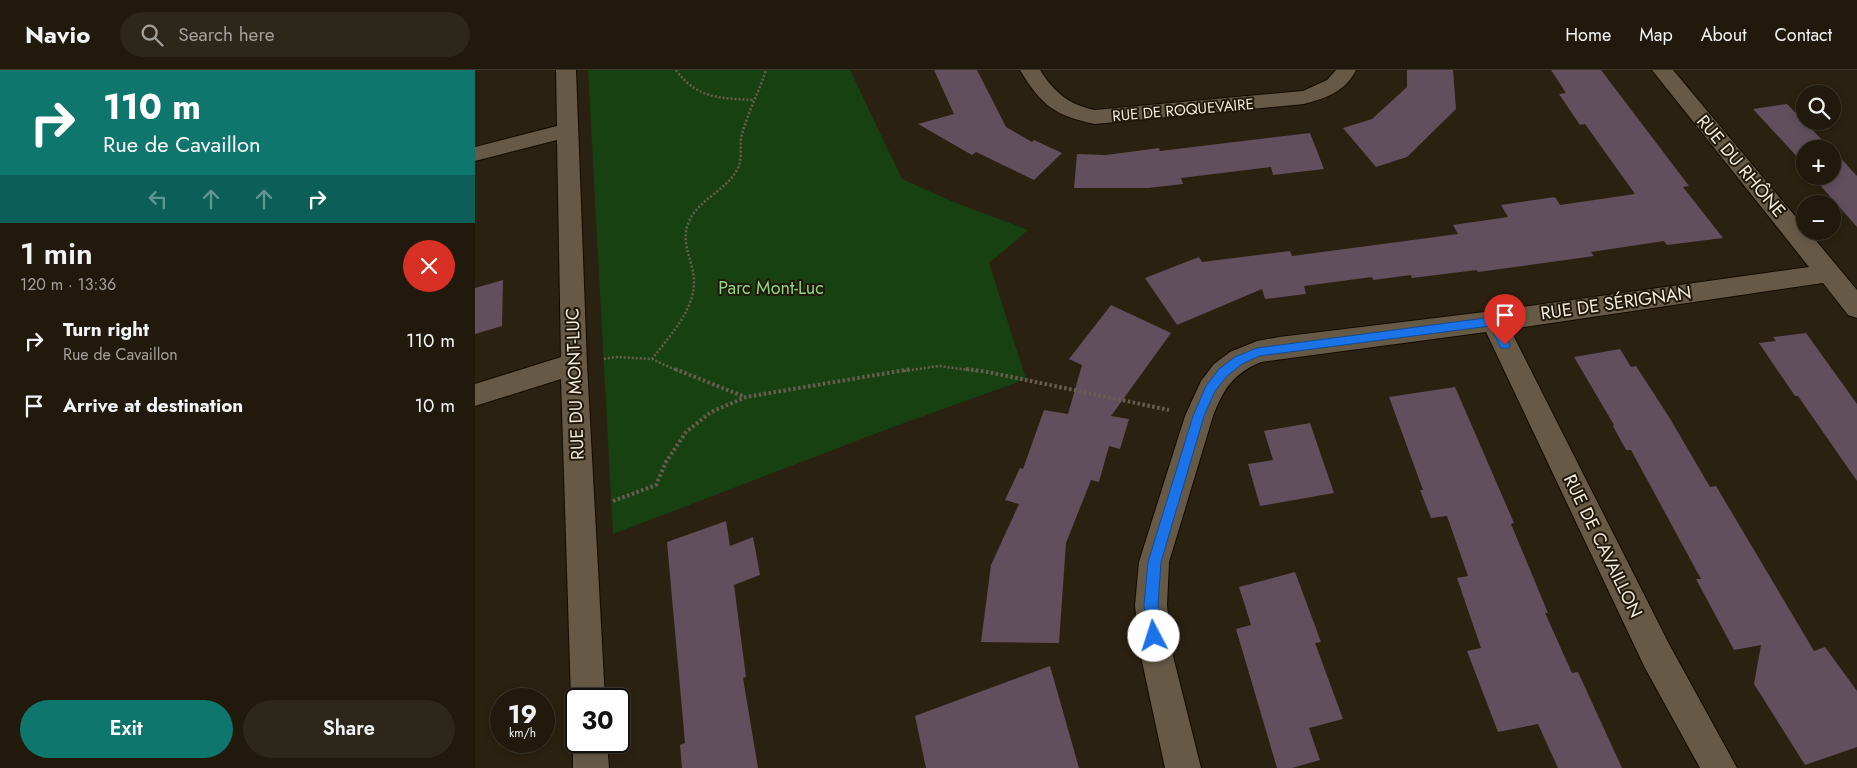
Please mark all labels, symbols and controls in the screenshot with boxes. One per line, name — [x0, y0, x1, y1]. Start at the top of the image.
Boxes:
search box — [120, 12, 470, 57]
text: Navio — [25, 17, 90, 52]
icon: search — [138, 21, 166, 49]
text: Search here — [178, 21, 274, 48]
text: Home — [1565, 22, 1611, 48]
text: Map — [1639, 22, 1673, 48]
text: About — [1701, 22, 1746, 48]
text: Contact — [1774, 22, 1832, 48]
text: 110 m — [103, 82, 201, 132]
map controls — [1796, 85, 1841, 240]
button: search — [1796, 85, 1841, 130]
icon: right — [20, 90, 85, 155]
street label: RUE DE ROQUEVAIRE — [1111, 93, 1255, 127]
street label: RUE DU RHÔNE — [1690, 109, 1792, 223]
text: Rue de Cavaillon — [103, 128, 260, 160]
button: + — [1796, 140, 1841, 185]
icon: left — [144, 185, 172, 213]
icon: ahead — [197, 185, 225, 213]
icon: ahead — [250, 185, 278, 213]
icon: right — [303, 185, 331, 213]
button: − — [1796, 195, 1841, 240]
text: 1 min — [20, 232, 93, 275]
button: close — [403, 240, 455, 292]
text: 120 m · 13:36 — [20, 273, 116, 296]
park label: Parc Mont-Luc — [718, 275, 824, 301]
street label: RUE DE SÉRIGNAN — [1539, 280, 1693, 326]
pin — [1484, 294, 1526, 345]
icon: arrive — [1491, 301, 1519, 329]
street label: RUE DU MONT-LUC — [559, 308, 591, 460]
text: Turn right — [63, 316, 149, 343]
icon: right — [20, 327, 48, 355]
text: 110 m — [406, 327, 455, 354]
text: Rue de Cavaillon — [63, 343, 178, 366]
icon: arrive — [20, 392, 48, 420]
text: Arrive at destination — [63, 392, 243, 419]
text: 10 m — [415, 392, 455, 419]
street label: RUE DE CAVAILLON — [1557, 470, 1649, 622]
position arrow — [1127, 609, 1179, 661]
speed limit sign: 30 — [565, 688, 630, 753]
text: 19 — [508, 696, 537, 732]
button: Exit — [20, 700, 233, 758]
button: Share — [243, 700, 455, 758]
text: km/h — [509, 724, 536, 742]

